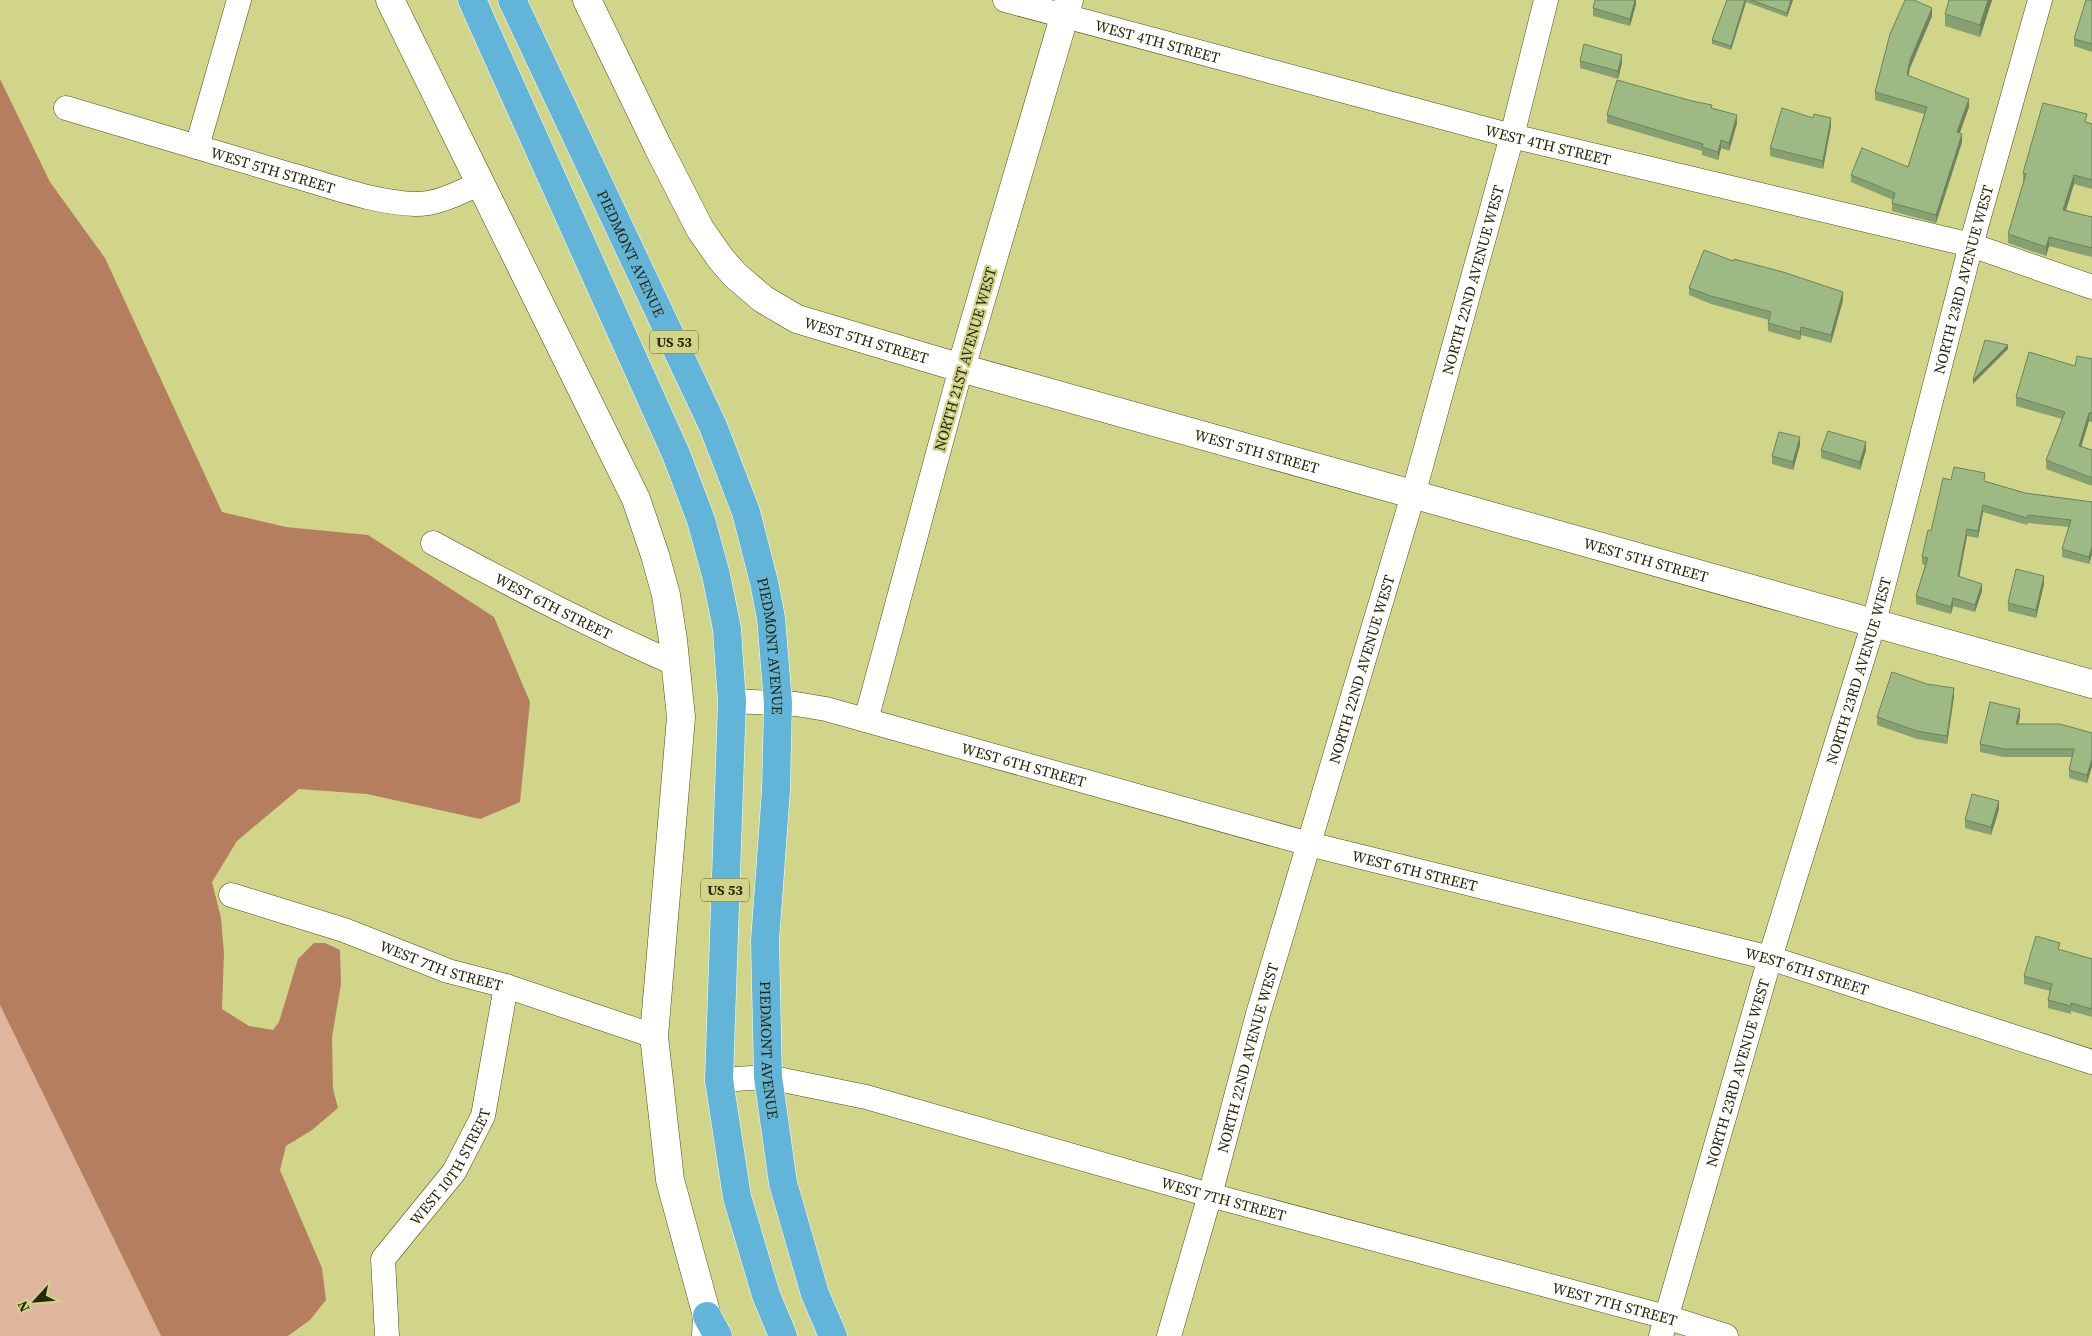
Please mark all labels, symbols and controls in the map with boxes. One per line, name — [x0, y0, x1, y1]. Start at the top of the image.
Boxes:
street label: WEST 4TH STREET — [1093, 14, 1222, 68]
street label: WEST 4TH STREET — [1483, 119, 1613, 170]
street label: WEST 5TH STREET — [208, 141, 338, 198]
street label: NORTH 22ND AVENUE WEST — [1436, 183, 1508, 377]
street label: NORTH 23RD AVENUE WEST — [1928, 183, 1998, 376]
street label: PIEDMONT AVENUE — [592, 186, 671, 320]
street label: NORTH 21ST AVENUE WEST — [929, 265, 1001, 453]
street label: WEST 5TH STREET — [802, 311, 931, 368]
road number: US 53 — [650, 331, 698, 354]
street label: WEST 5TH STREET — [1192, 423, 1322, 478]
street label: WEST 5TH STREET — [1581, 532, 1711, 587]
street label: WEST 6TH STREET — [491, 567, 616, 644]
street label: NORTH 22ND AVENUE WEST — [1323, 572, 1399, 766]
street label: PIEDMONT AVENUE — [753, 575, 789, 715]
street label: NORTH 23RD AVENUE WEST — [1820, 575, 1896, 767]
street label: WEST 6TH STREET — [959, 737, 1089, 792]
street label: WEST 6TH STREET — [1350, 845, 1480, 896]
road number: US 53 — [701, 878, 749, 902]
street label: WEST 7TH STREET — [377, 935, 505, 995]
street label: WEST 6TH STREET — [1743, 942, 1872, 1000]
street label: NORTH 22ND AVENUE WEST — [1211, 960, 1283, 1155]
street label: NORTH 23RD AVENUE WEST — [1700, 976, 1774, 1169]
street label: PIEDMONT AVENUE — [755, 981, 784, 1120]
street label: WEST 10TH STREET — [404, 1107, 495, 1229]
street label: WEST 7TH STREET — [1159, 1171, 1289, 1225]
north arrow — [10, 1276, 60, 1326]
street label: WEST 7TH STREET — [1550, 1277, 1680, 1330]
text: N — [12, 1298, 35, 1316]

